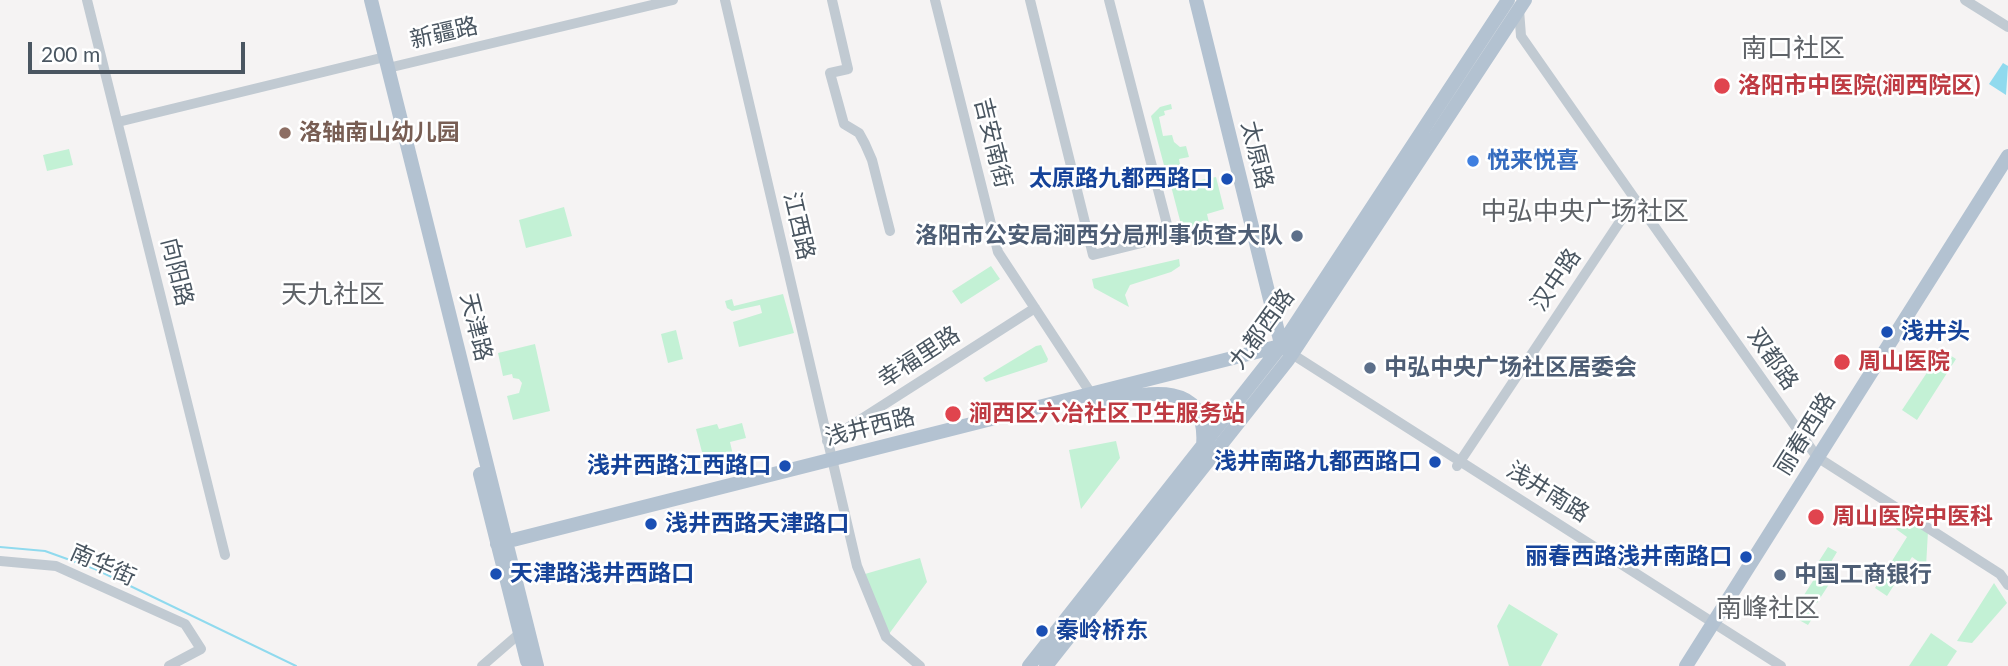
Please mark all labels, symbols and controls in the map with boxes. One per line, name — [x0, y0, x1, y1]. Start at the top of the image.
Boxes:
street label: 新疆路 — [407, 12, 481, 54]
scale bar — [32, 28, 248, 72]
district label: 南口社区 — [1741, 33, 1845, 65]
text: 200 m — [41, 41, 100, 66]
place label: 洛阳市中医院(涧西院区) — [1738, 72, 1981, 100]
marker: 洛阳市中医院(涧西院区) — [1712, 76, 1732, 96]
street label: 吉安南街 — [968, 95, 1018, 191]
street label: 太原路 — [1235, 118, 1279, 192]
place label: 洛轴南山幼儿园 — [299, 119, 460, 147]
marker: 洛轴南山幼儿园 — [277, 125, 293, 141]
place label: 悦来悦喜 — [1487, 147, 1579, 175]
marker: 悦来悦喜 — [1465, 153, 1481, 169]
place label: 太原路九都西路口 — [1029, 165, 1213, 193]
marker: 太原路九都西路口 — [1219, 171, 1235, 187]
street label: 江西路 — [778, 189, 820, 263]
district label: 中弘中央广场社区 — [1481, 196, 1689, 228]
place label: 洛阳市公安局涧西分局刑事侦查大队 — [915, 222, 1283, 250]
marker: 洛阳市公安局涧西分局刑事侦查大队 — [1289, 228, 1305, 244]
street label: 向阳路 — [155, 235, 199, 309]
street label: 汉中路 — [1525, 244, 1587, 316]
district label: 天九社区 — [281, 279, 385, 311]
street label: 九都西路 — [1224, 284, 1300, 374]
street label: 天津路 — [454, 290, 498, 364]
place label: 浅井头 — [1901, 318, 1970, 346]
street label: 幸福里路 — [873, 320, 965, 394]
street label: 双都路 — [1742, 323, 1804, 395]
marker: 浅井头 — [1879, 324, 1895, 340]
place label: 周山医院 — [1858, 348, 1950, 376]
marker: 周山医院 — [1832, 352, 1852, 372]
place label: 中弘中央广场社区居委会 — [1384, 354, 1637, 382]
marker: 中弘中央广场社区居委会 — [1362, 360, 1378, 376]
street label: 丽春西路 — [1769, 388, 1841, 480]
place label: 涧西区六冶社区卫生服务站 — [969, 400, 1245, 428]
street label: 浅井西路 — [822, 402, 918, 452]
marker: 涧西区六冶社区卫生服务站 — [943, 404, 963, 424]
place label: 浅井南路九都西路口 — [1214, 448, 1421, 476]
place label: 浅井西路江西路口 — [587, 452, 771, 480]
marker: 浅井南路九都西路口 — [1427, 454, 1443, 470]
street label: 浅井南路 — [1502, 456, 1594, 528]
marker: 浅井西路江西路口 — [777, 458, 793, 474]
place label: 周山医院中医科 — [1832, 503, 1993, 531]
marker: 周山医院中医科 — [1806, 507, 1826, 527]
place label: 浅井西路天津路口 — [665, 510, 849, 538]
marker: 浅井西路天津路口 — [643, 516, 659, 532]
street label: 南华街 — [66, 538, 140, 592]
place label: 丽春西路浅井南路口 — [1525, 543, 1732, 571]
marker: 丽春西路浅井南路口 — [1738, 549, 1754, 565]
place label: 天津路浅井西路口 — [510, 560, 694, 588]
place label: 中国工商银行 — [1794, 561, 1932, 589]
marker: 天津路浅井西路口 — [488, 566, 504, 582]
marker: 中国工商银行 — [1772, 567, 1788, 583]
district label: 南峰社区 — [1716, 593, 1820, 625]
place label: 秦岭桥东 — [1056, 617, 1148, 645]
marker: 秦岭桥东 — [1034, 623, 1050, 639]

